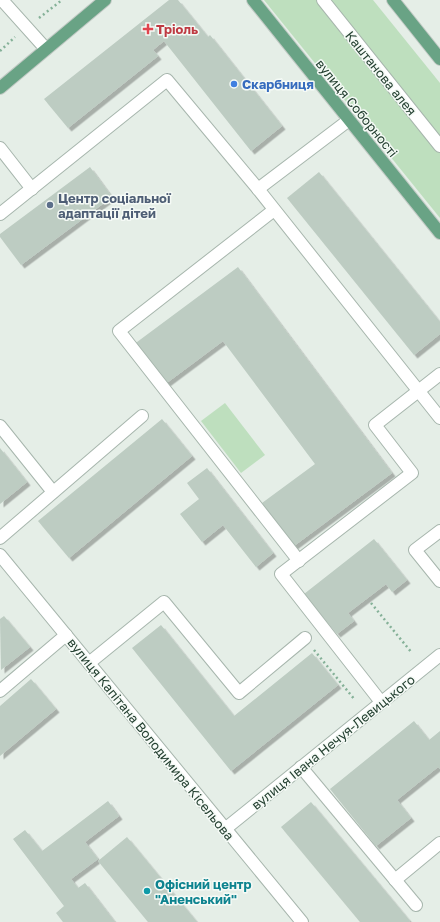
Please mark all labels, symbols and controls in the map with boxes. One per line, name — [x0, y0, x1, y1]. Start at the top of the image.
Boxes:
place label: Тріоль — [156, 21, 198, 37]
marker: Тріоль — [143, 24, 153, 34]
street label: Каштанова алея — [342, 28, 420, 118]
street label: вулиця Соборності — [313, 56, 401, 160]
place label: Скарбниця — [242, 76, 314, 92]
marker: Скарбниця — [229, 79, 239, 89]
place label: Центр соціальної адаптації дітей — [58, 190, 172, 221]
marker: Центр соціальної адаптації дітей — [45, 200, 55, 210]
street label: вулиця Капітана Володимира Кісельова — [64, 635, 238, 843]
street label: вулиця Івана Нечуя-Левицького — [248, 671, 418, 813]
place label: Офісний центр "Аненський" — [155, 876, 252, 907]
marker: Офісний центр "Аненський" — [142, 886, 152, 896]

